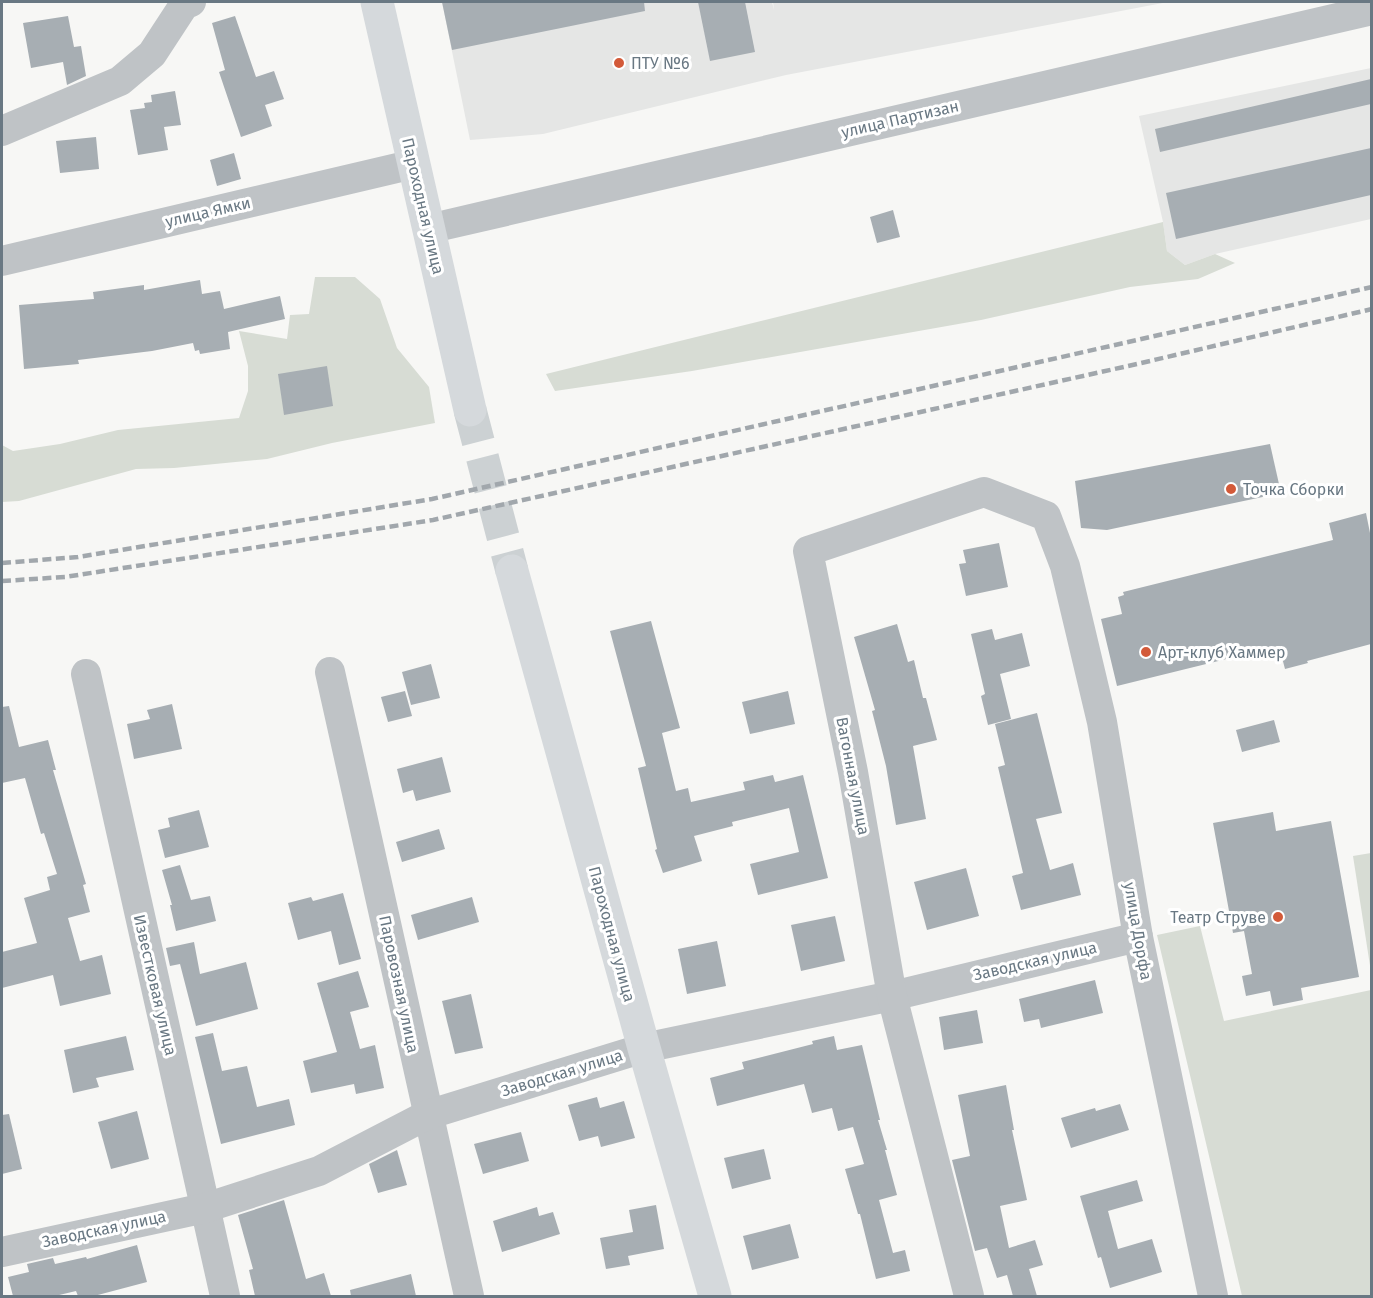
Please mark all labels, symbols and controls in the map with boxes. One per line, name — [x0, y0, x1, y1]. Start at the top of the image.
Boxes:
place label: ПТУ №6 — [631, 54, 689, 73]
marker: ПТУ №6 — [612, 56, 626, 70]
street label: улица Партизан — [839, 96, 961, 142]
street label: Пароходная улица — [398, 136, 448, 276]
street label: улица Ямки — [163, 193, 253, 231]
place label: Точка Сборки — [1243, 480, 1344, 499]
marker: Точка Сборки — [1224, 482, 1238, 496]
place label: Арт-клуб Хаммер — [1158, 643, 1285, 662]
marker: Арт-клуб Хаммер — [1139, 645, 1153, 659]
street label: Вагонная улица — [832, 716, 874, 836]
street label: Пароходная улица — [585, 864, 639, 1004]
street label: улица Дорфа — [1120, 881, 1156, 981]
place label: Театр Струве — [1170, 908, 1266, 927]
marker: Театр Струве — [1271, 910, 1285, 924]
street label: Известковая улица — [130, 913, 180, 1057]
street label: Паровозная улица — [375, 914, 423, 1054]
street label: Заводская улица — [971, 938, 1099, 984]
street label: Заводская улица — [499, 1045, 625, 1101]
street label: Заводская улица — [40, 1207, 168, 1251]

